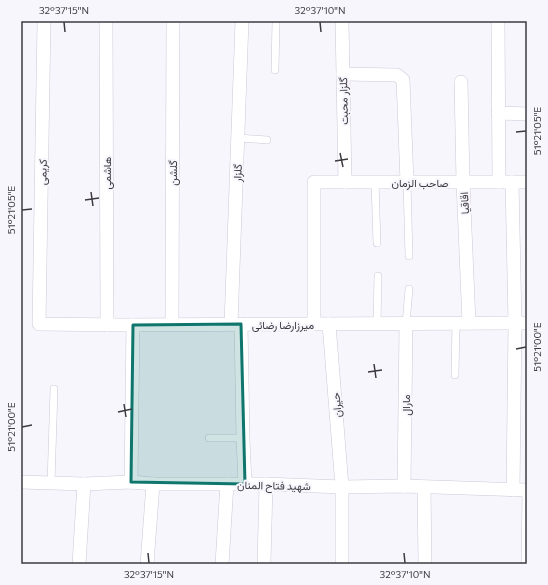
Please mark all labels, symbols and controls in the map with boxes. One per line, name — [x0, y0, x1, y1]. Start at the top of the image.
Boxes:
text: 32°37'15"N — [39, 4, 89, 16]
text: 32°37'10"N — [294, 4, 346, 16]
street label: گلزار محبت — [336, 77, 351, 125]
text: 51°21'05"E — [531, 107, 543, 155]
street label: هاشمی — [100, 156, 114, 189]
street label: کریمی — [35, 159, 50, 185]
street label: گلشن — [166, 160, 180, 186]
street label: گلزار — [230, 164, 245, 183]
street label: صاحب الزمان — [391, 176, 449, 190]
text: 51°21'05"E — [5, 186, 17, 234]
street label: اقاقیا — [457, 191, 472, 215]
street label: میرزارضا رضائی — [252, 318, 314, 332]
text: 51°21'00"E — [531, 322, 543, 372]
street label: حیران — [328, 392, 345, 418]
street label: مارال — [399, 394, 413, 416]
text: 51°21'00"E — [5, 402, 17, 452]
street label: شهید فتاح المنان — [237, 478, 311, 494]
text: 32°37'15"N — [124, 568, 174, 580]
text: 32°37'10"N — [379, 568, 431, 580]

